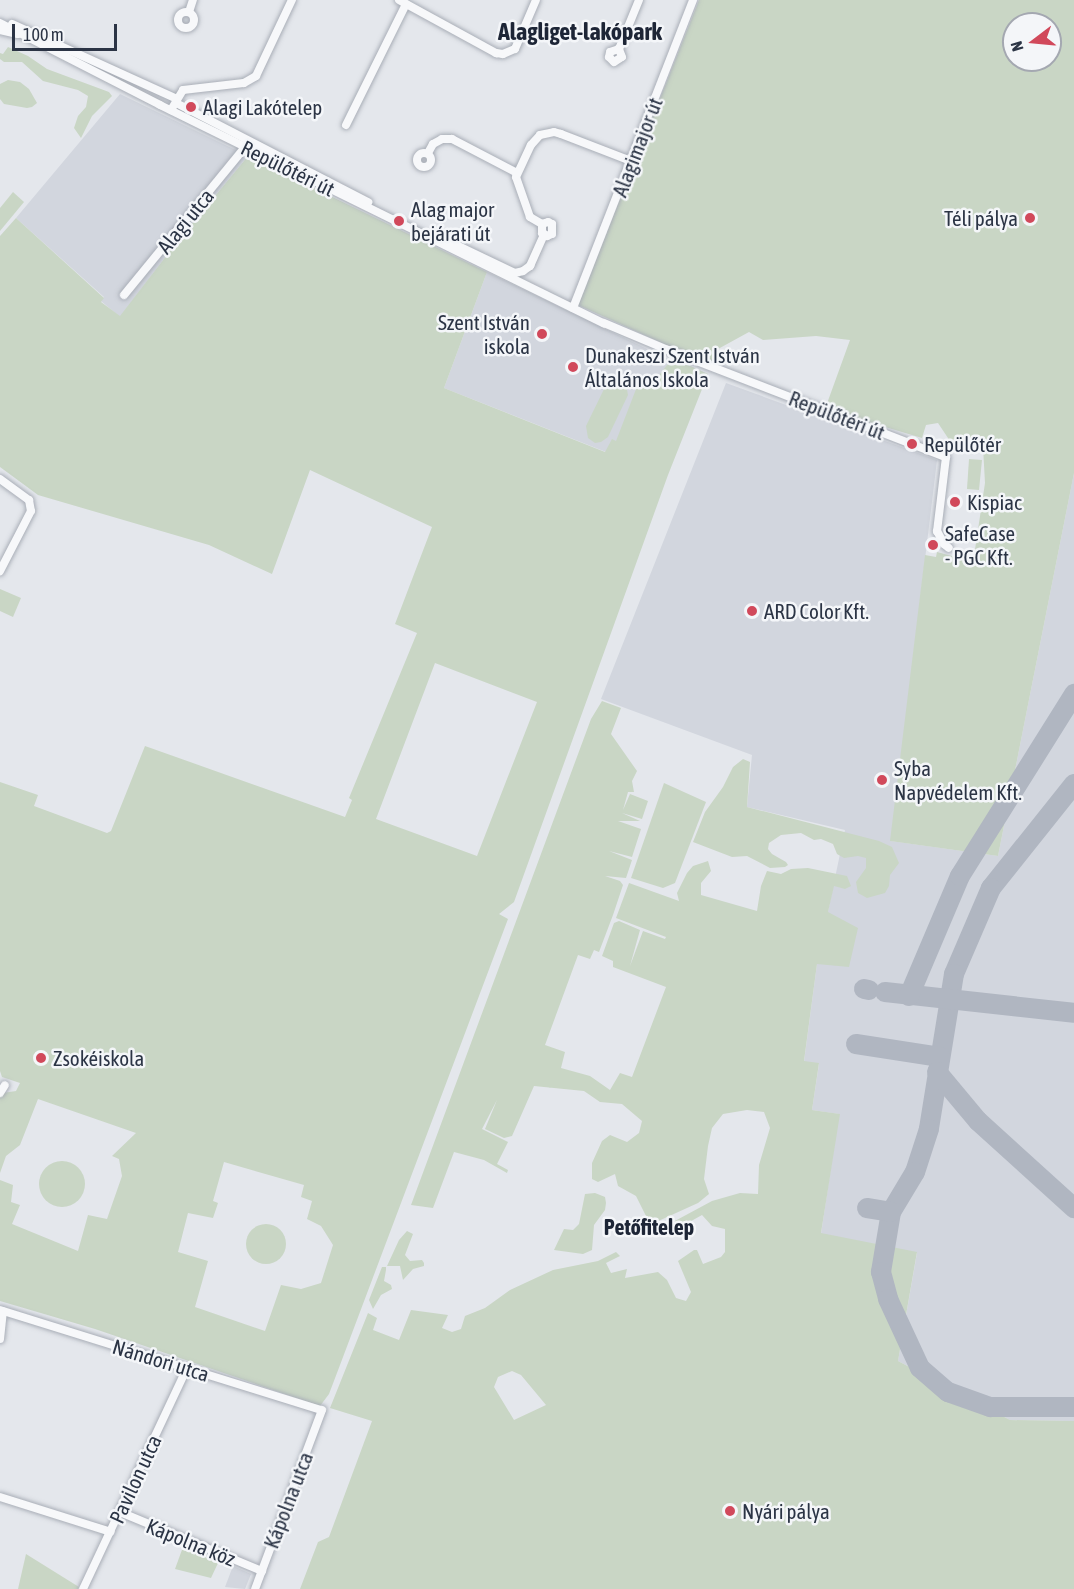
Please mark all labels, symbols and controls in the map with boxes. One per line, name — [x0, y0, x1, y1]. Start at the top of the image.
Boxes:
scale bar — [15, 12, 120, 50]
north arrow — [1002, 12, 1062, 72]
district label: Alagliget-lakópark — [498, 18, 662, 46]
text: 100 m — [23, 24, 64, 45]
text: N — [1007, 39, 1027, 53]
place label: Alagi Lakótelep — [203, 94, 322, 120]
street label: Alagimajor út — [607, 94, 667, 200]
marker: Alagi Lakótelep — [184, 100, 198, 114]
street label: Repülőtéri út — [237, 135, 339, 201]
street label: Alagi utca — [151, 184, 219, 258]
place label: Alag major bejárati út — [411, 196, 494, 246]
place label: Téli pálya — [944, 205, 1018, 231]
marker: Téli pálya — [1023, 211, 1037, 225]
marker: Alag major bejárati út — [392, 214, 406, 228]
place label: Szent István iskola — [438, 309, 530, 359]
marker: Szent István iskola — [535, 327, 549, 341]
place label: Dunakeszi Szent István Általános Iskola — [585, 342, 760, 392]
marker: Dunakeszi Szent István Általános Iskola — [566, 360, 580, 374]
street label: Repülőtéri út — [785, 385, 889, 445]
place label: Repülőtér — [924, 431, 1001, 457]
marker: Repülőtér — [905, 437, 919, 451]
place label: Kispiac — [967, 489, 1022, 515]
marker: Kispiac — [948, 495, 962, 509]
place label: SafeCase - PGC Kft. — [945, 520, 1015, 570]
marker: SafeCase - PGC Kft. — [926, 538, 940, 552]
place label: ARD Color Kft. — [764, 598, 869, 624]
marker: ARD Color Kft. — [745, 604, 759, 618]
place label: Syba Napvédelem Kft. — [894, 755, 1022, 805]
marker: Syba Napvédelem Kft. — [875, 773, 889, 787]
place label: Zsokéiskola — [53, 1045, 144, 1071]
marker: Zsokéiskola — [34, 1051, 48, 1065]
district label: Petőfitelep — [604, 1215, 694, 1241]
street label: Nándori utca — [110, 1333, 212, 1387]
street label: Pavilon utca — [104, 1431, 166, 1527]
street label: Kápolna utca — [258, 1448, 318, 1552]
place label: Nyári pálya — [742, 1498, 830, 1524]
marker: Nyári pálya — [723, 1504, 737, 1518]
street label: Kápolna köz — [143, 1513, 239, 1571]

